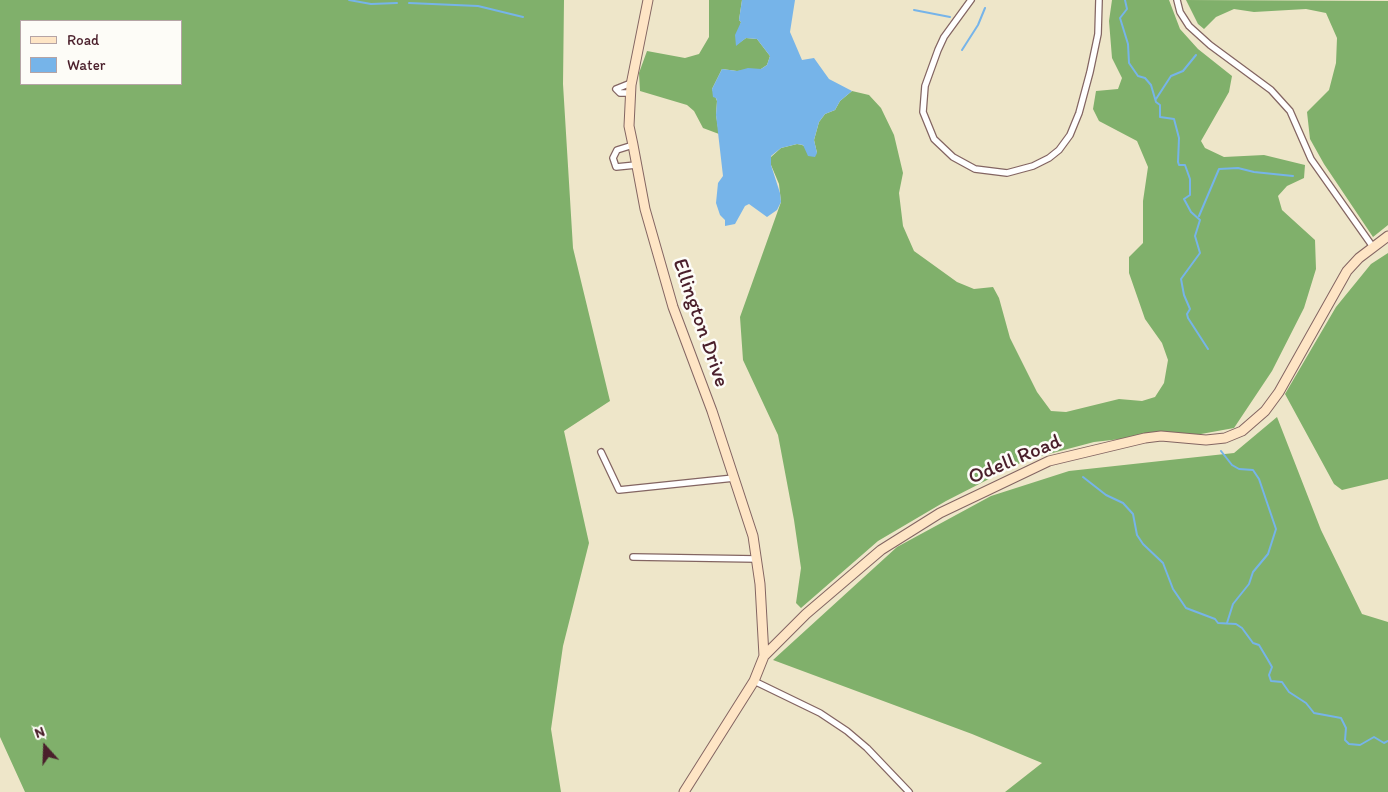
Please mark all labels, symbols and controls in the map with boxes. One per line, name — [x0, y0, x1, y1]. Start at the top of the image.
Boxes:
legend — [20, 20, 182, 85]
text: Road — [67, 31, 99, 49]
text: Water — [67, 56, 105, 74]
street label: Ellington Drive — [666, 256, 734, 390]
street label: Odell Road — [965, 429, 1065, 491]
north arrow — [20, 722, 70, 772]
text: N — [32, 723, 47, 742]

